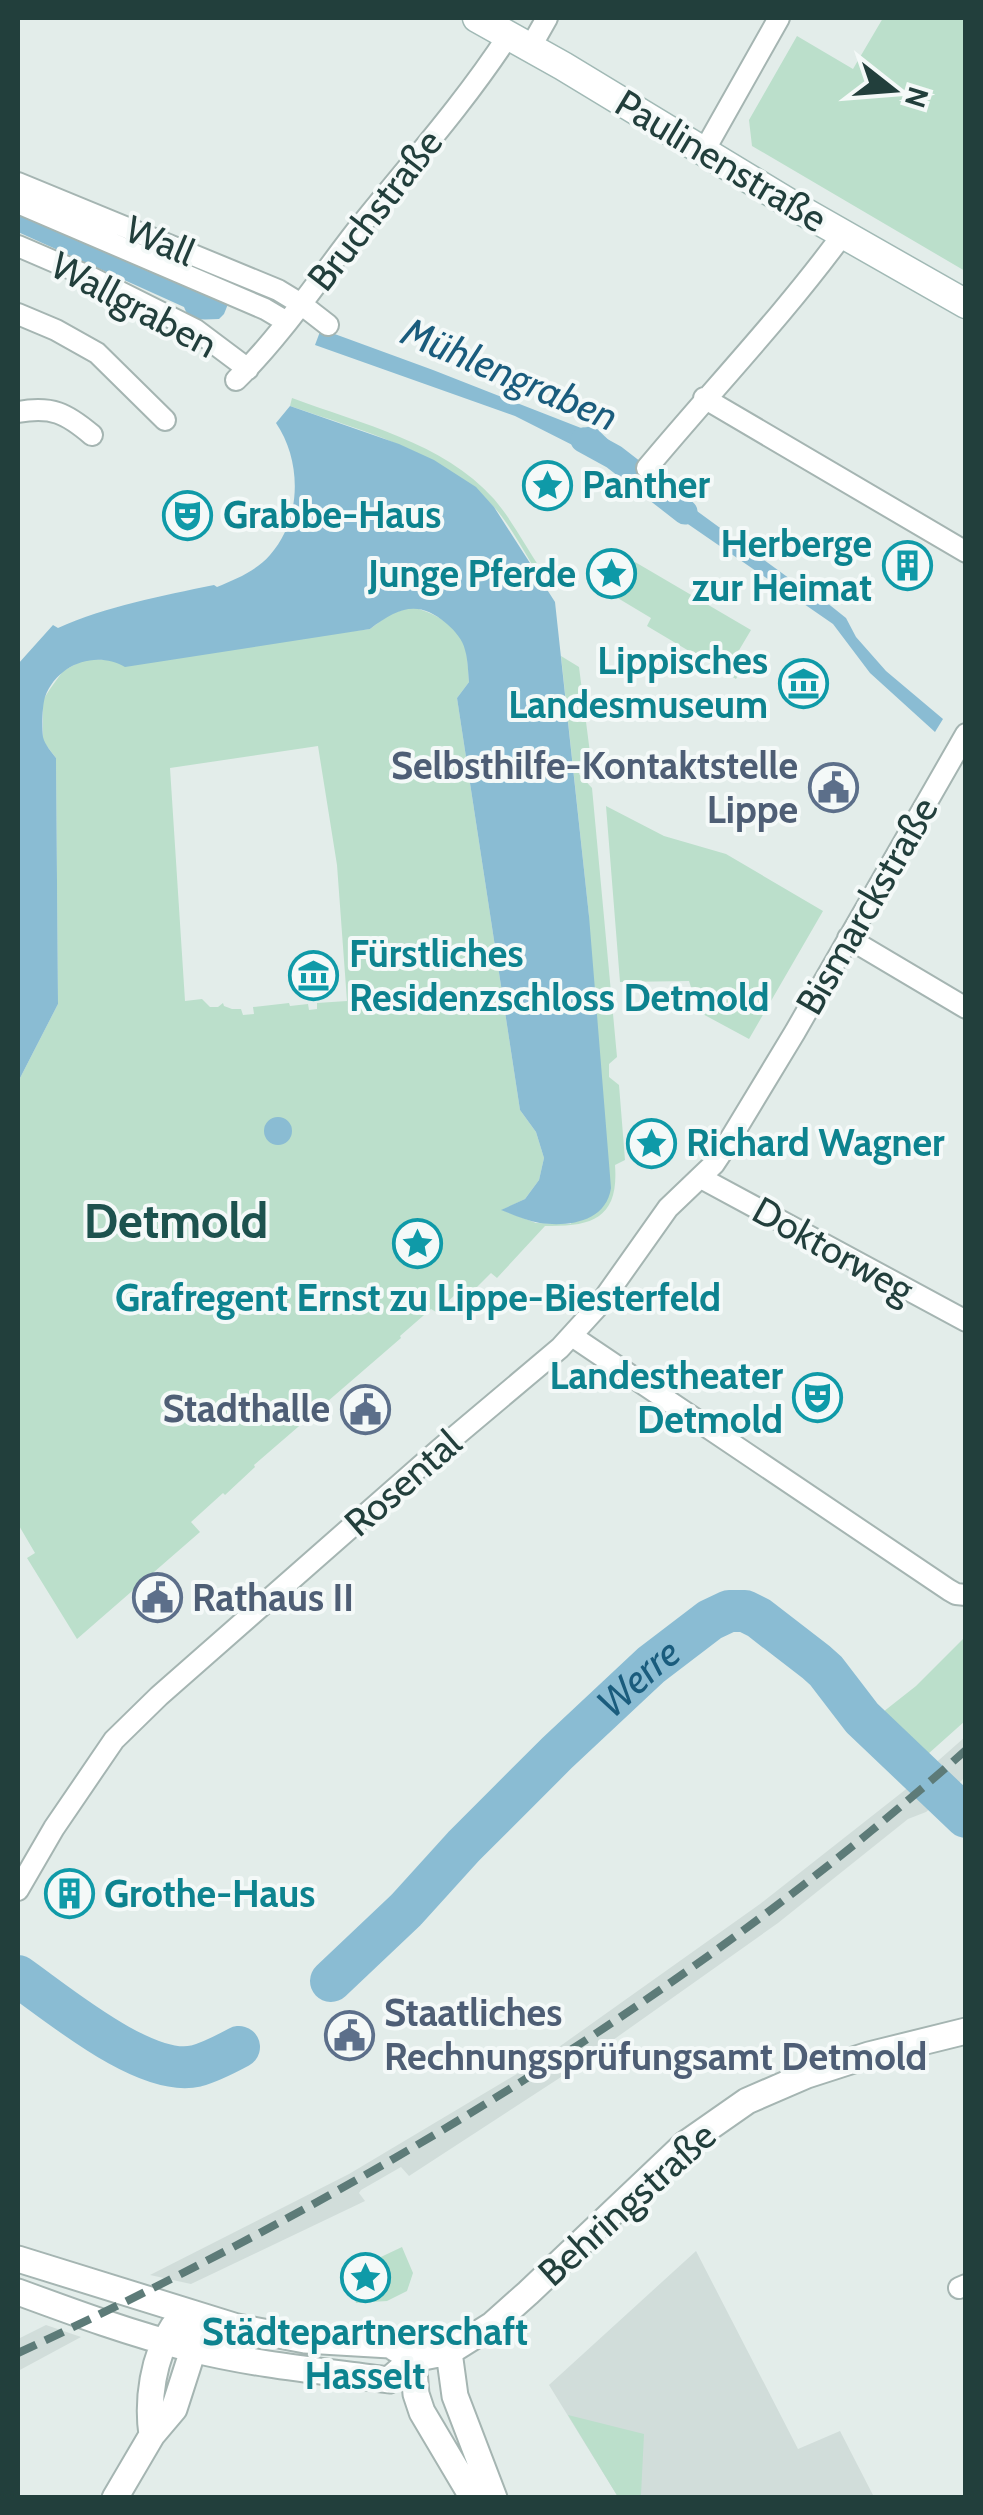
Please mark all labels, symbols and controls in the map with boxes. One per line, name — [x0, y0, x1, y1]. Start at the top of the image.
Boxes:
north arrow — [843, 40, 943, 140]
street label: Paulinenstraße — [607, 79, 835, 242]
text: N — [898, 83, 936, 112]
street label: Bruchstraße — [297, 120, 452, 300]
street label: Wall — [119, 205, 202, 276]
street label: Wallgraben — [43, 241, 225, 368]
water label: Mühlengraben — [394, 306, 625, 441]
place icon: Panther — [521, 459, 573, 511]
place label: Panther — [582, 461, 710, 508]
theatre icon: Grabbe-Haus — [162, 489, 214, 541]
place label: Grabbe-Haus — [223, 491, 441, 538]
place label: Herberge zur Heimat — [691, 520, 872, 611]
building icon: Herberge zur Heimat — [881, 540, 933, 592]
place icon: Junge Pferde — [585, 548, 637, 600]
place label: Junge Pferde — [367, 550, 576, 597]
place label: Lippisches Landesmuseum — [508, 637, 768, 728]
museum icon: Lippisches Landesmuseum — [777, 657, 829, 709]
place label: Selbsthilfe-Kontaktstelle Lippe — [391, 742, 798, 833]
public building icon: Selbsthilfe-Kontaktstelle Lippe — [807, 762, 859, 814]
street label: Bismarckstraße — [785, 789, 948, 1023]
place label: Fürstliches Residenzschloss Detmold — [349, 930, 769, 1021]
museum icon: Fürstliches Residenzschloss Detmold — [288, 950, 340, 1002]
place icon: Richard Wagner — [625, 1117, 677, 1169]
place label: Richard Wagner — [686, 1119, 945, 1166]
street label: Doktorweg — [745, 1186, 923, 1313]
district label: Detmold — [84, 1192, 268, 1250]
place icon: Grafregent Ernst zu Lippe-Biesterfeld — [392, 1218, 444, 1270]
place label: Grafregent Ernst zu Lippe-Biesterfeld — [115, 1274, 721, 1321]
place label: Landestheater Detmold — [549, 1352, 783, 1443]
theatre icon: Landestheater Detmold — [792, 1372, 844, 1424]
public building icon: Stadthalle — [339, 1383, 391, 1435]
place label: Stadthalle — [162, 1385, 330, 1432]
street label: Rosental — [335, 1419, 471, 1546]
public building icon: Rathaus II — [131, 1572, 183, 1624]
place label: Rathaus II — [192, 1574, 354, 1621]
water label: Werre — [586, 1627, 689, 1727]
building icon: Grothe-Haus — [43, 1868, 95, 1920]
place label: Grothe-Haus — [104, 1870, 315, 1917]
place label: Staatliches Rechnungsprüfungsamt Detmold — [384, 1989, 927, 2080]
public building icon: Staatliches Rechnungsprüfungsamt Detmold — [323, 2009, 375, 2061]
street label: Behringstraße — [528, 2112, 725, 2296]
place icon: Städtepartnerschaft Hasselt — [339, 2252, 391, 2304]
place label: Städtepartnerschaft Hasselt — [202, 2308, 528, 2399]

